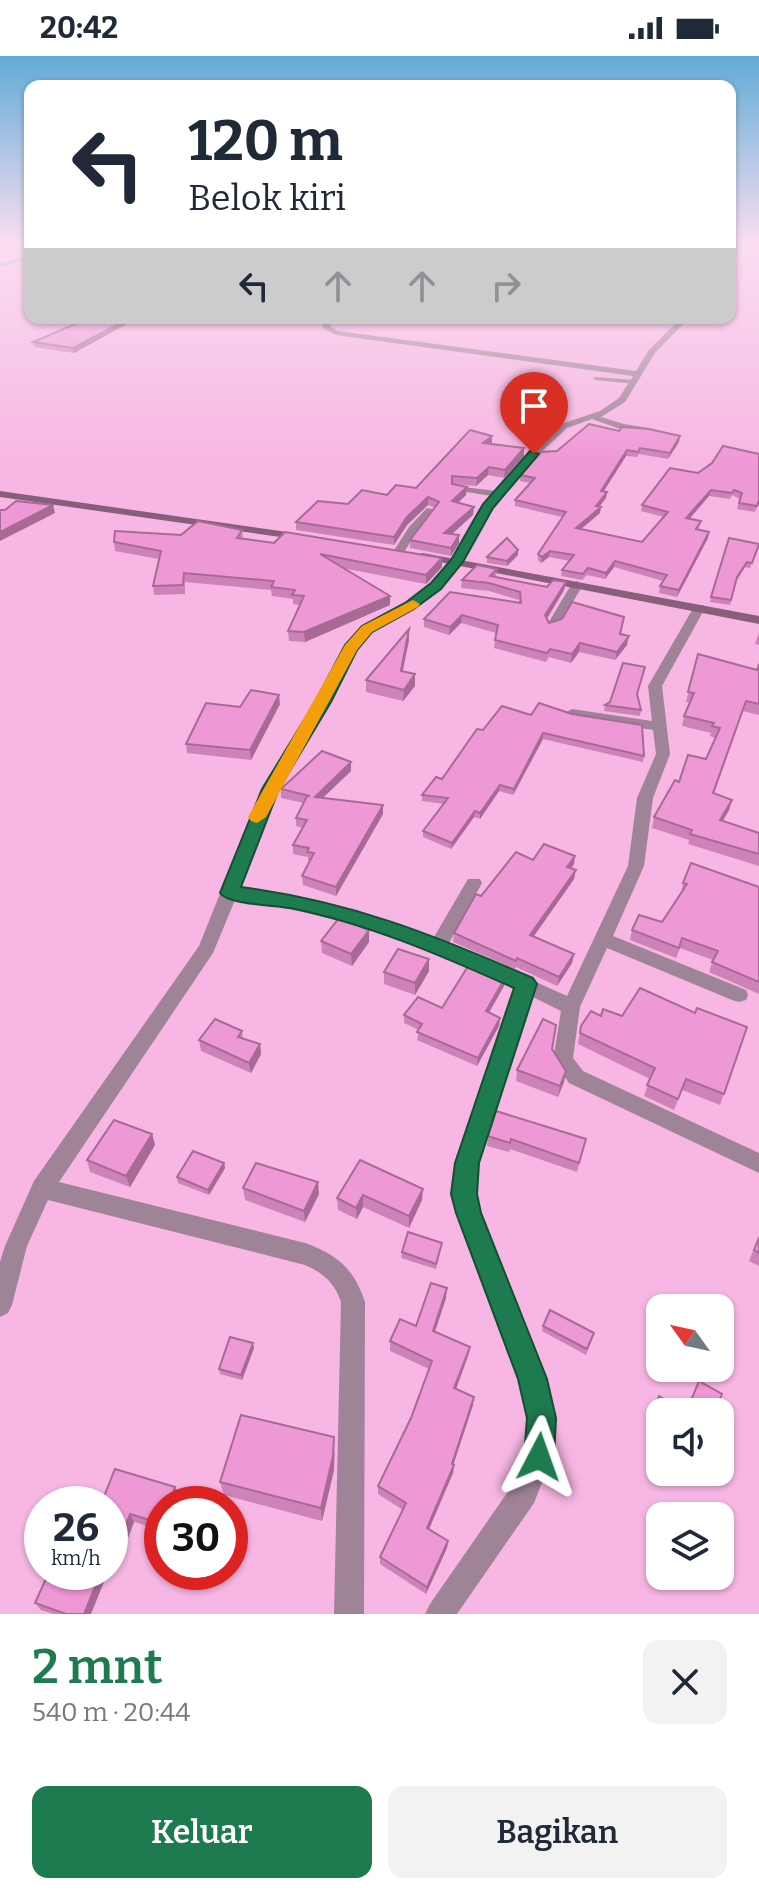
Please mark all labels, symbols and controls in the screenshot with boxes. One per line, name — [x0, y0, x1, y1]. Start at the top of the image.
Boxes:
text: 20:42 — [40, 10, 118, 46]
text: 120 m — [188, 108, 343, 175]
icon: left — [56, 112, 160, 216]
text: Belok kiri — [188, 176, 346, 220]
icon: left — [232, 264, 276, 308]
icon: ahead — [316, 264, 360, 308]
icon: ahead — [400, 264, 444, 308]
icon: right — [484, 264, 528, 308]
pin — [500, 372, 568, 454]
icon: arrive — [512, 384, 556, 428]
north arrow — [646, 1294, 734, 1382]
map controls — [646, 1294, 734, 1590]
button: sound — [646, 1398, 734, 1486]
position arrow — [497, 1415, 581, 1499]
speed limit sign: 30 — [144, 1486, 248, 1590]
button: layers — [646, 1502, 734, 1590]
text: 26 — [53, 1504, 99, 1552]
text: km/h — [51, 1546, 101, 1570]
text: 2 mnt — [32, 1638, 163, 1696]
button: close — [643, 1640, 727, 1724]
text: 540 m · 20:44 — [32, 1697, 190, 1728]
button: Keluar — [32, 1786, 372, 1878]
button: Bagikan — [388, 1786, 727, 1878]

